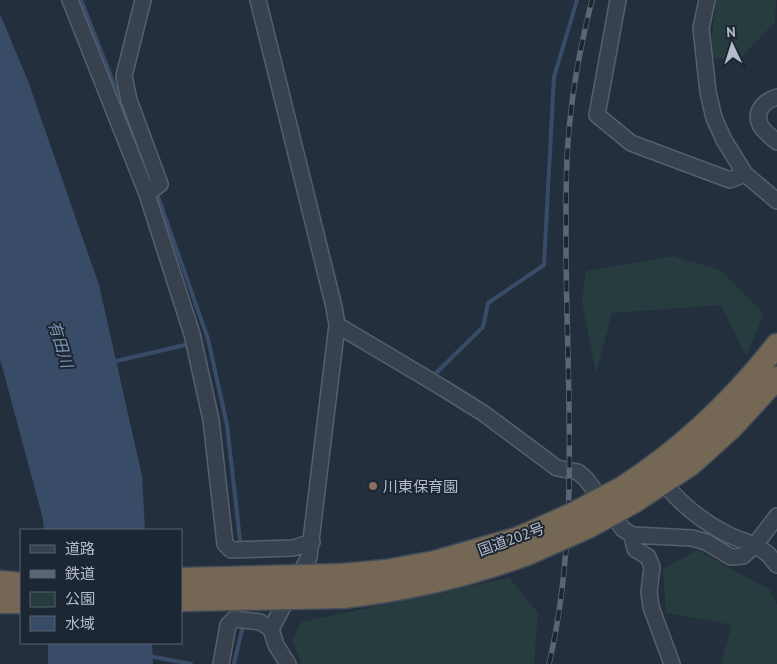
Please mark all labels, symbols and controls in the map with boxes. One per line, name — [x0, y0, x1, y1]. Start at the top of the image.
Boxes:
north arrow — [707, 20, 757, 70]
text: N — [726, 23, 736, 41]
water label: 有田川 — [44, 318, 78, 372]
place label: 川東保育園 — [383, 477, 458, 496]
marker: 川東保育園 — [367, 480, 379, 492]
street label: 国道202号 — [475, 518, 547, 560]
legend — [20, 529, 182, 644]
text: 道路 — [65, 539, 95, 558]
text: 鉄道 — [65, 564, 95, 583]
text: 公園 — [65, 589, 95, 608]
text: 水域 — [65, 614, 95, 633]

